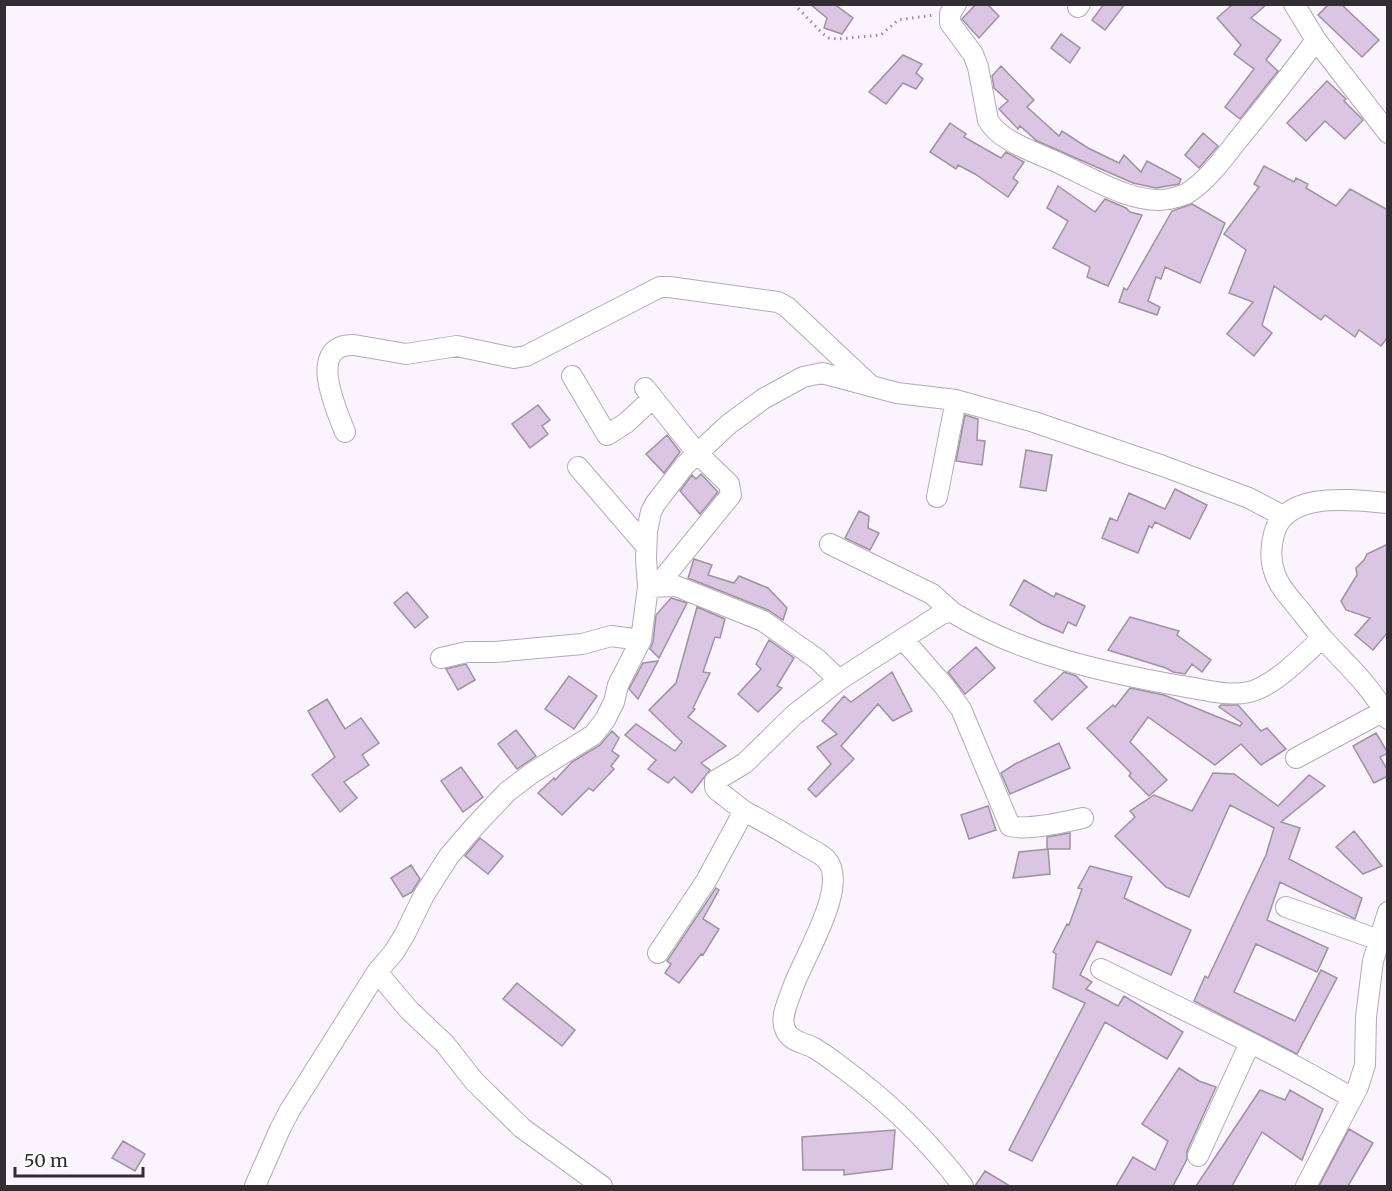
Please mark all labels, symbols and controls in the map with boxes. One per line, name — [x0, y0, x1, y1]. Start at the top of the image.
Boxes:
scale bar — [15, 1140, 142, 1178]
text: 50 m — [24, 1149, 68, 1172]

